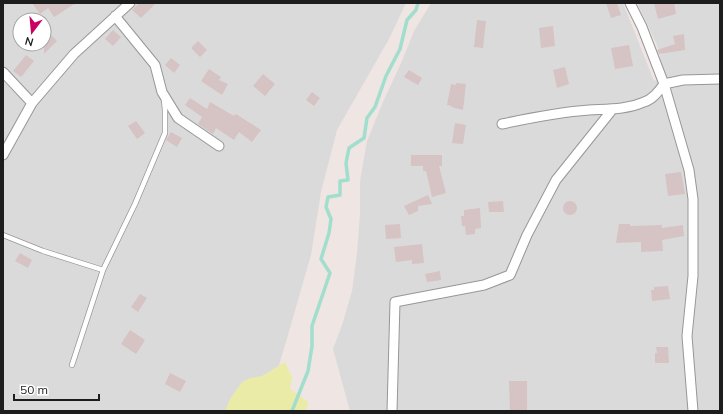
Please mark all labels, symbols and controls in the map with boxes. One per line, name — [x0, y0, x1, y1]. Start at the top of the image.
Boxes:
north arrow — [12, 12, 52, 52]
text: N — [23, 34, 35, 49]
scale bar — [14, 376, 99, 402]
text: 50 m — [20, 382, 48, 397]

